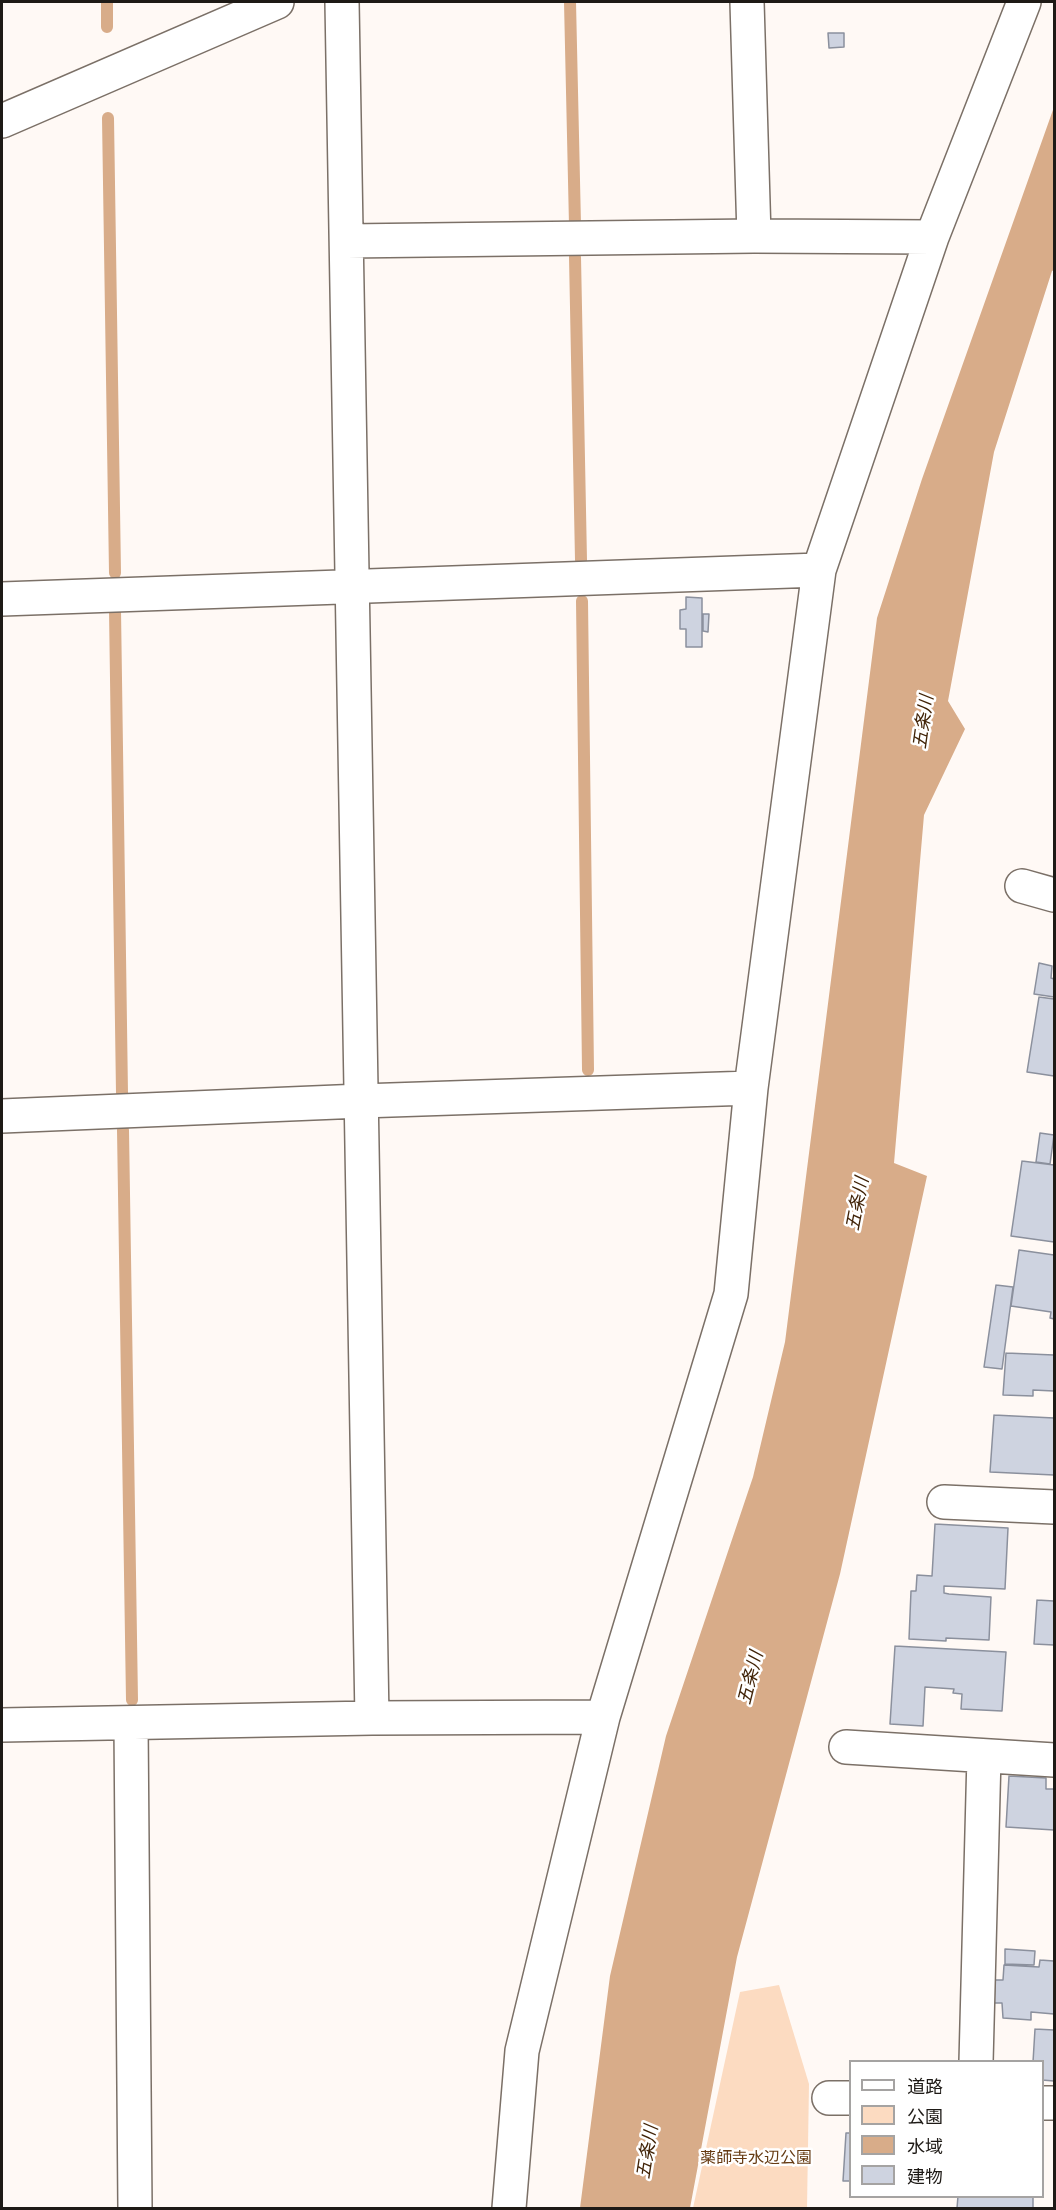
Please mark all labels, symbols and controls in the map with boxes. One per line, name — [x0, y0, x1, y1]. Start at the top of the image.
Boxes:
water label: 五条川 — [910, 694, 938, 750]
water label: 五条川 — [842, 1175, 874, 1233]
water label: 五条川 — [734, 1649, 768, 1707]
legend — [849, 2060, 1044, 2198]
text: 道路 — [907, 2075, 943, 2098]
text: 公園 — [907, 2105, 943, 2128]
water label: 五条川 — [633, 2124, 663, 2180]
text: 水域 — [907, 2135, 943, 2158]
park label: 薬師寺水辺公園 — [700, 2148, 812, 2168]
text: 建物 — [907, 2165, 943, 2188]

